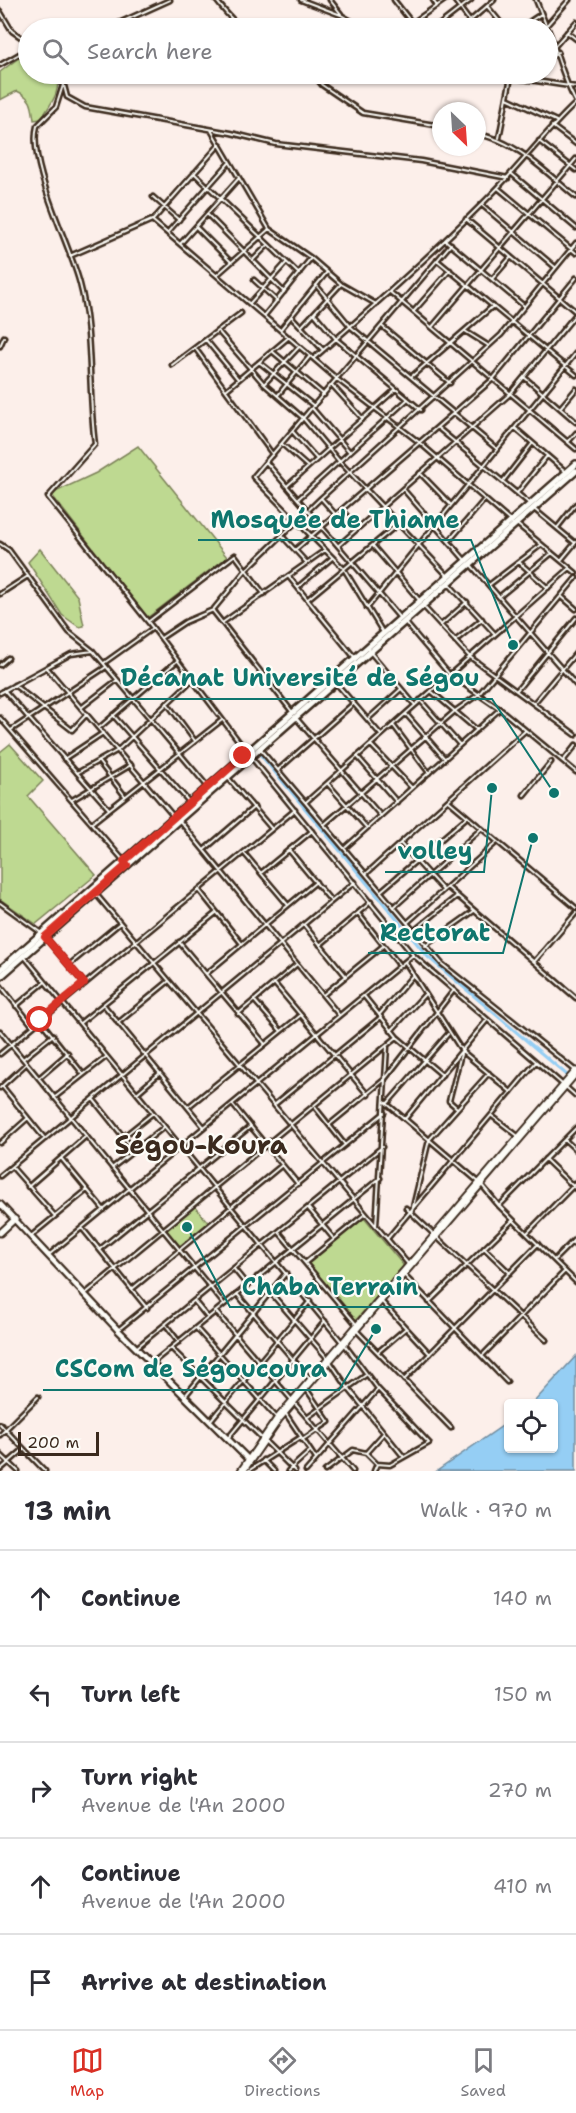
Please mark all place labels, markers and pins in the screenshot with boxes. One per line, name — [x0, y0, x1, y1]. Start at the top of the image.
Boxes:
callout: Mosquée de Thiame — [198, 498, 471, 540]
callout: Décanat Université de Ségou — [109, 657, 492, 699]
callout: volley — [385, 830, 484, 872]
callout: Rectorat — [368, 911, 503, 953]
callout: Chaba Terrain — [230, 1265, 431, 1307]
callout: CSCom de Ségoucoura — [43, 1348, 339, 1390]

